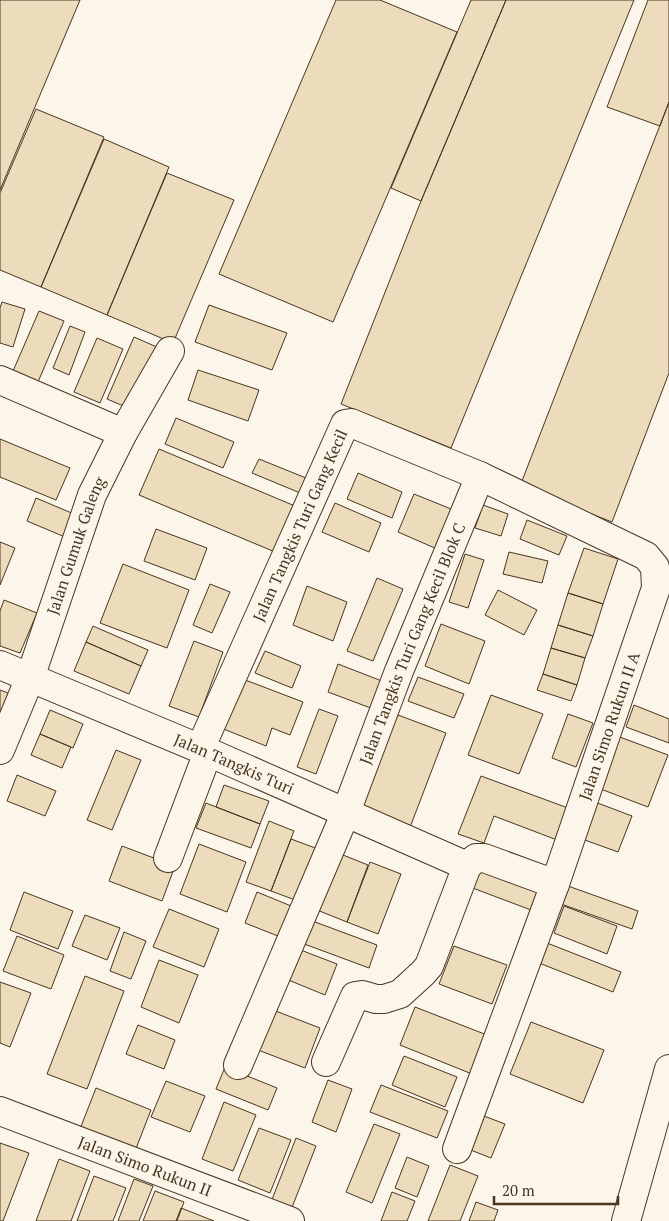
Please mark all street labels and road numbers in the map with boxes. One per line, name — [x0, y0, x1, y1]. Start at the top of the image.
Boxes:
street label: Jalan Tangkis Turi Gang Kecil — [247, 425, 352, 625]
street label: Jalan Gumuk Galeng — [41, 472, 111, 618]
street label: Jalan Tangkis Turi Gang Kecil Blok C — [354, 520, 470, 767]
street label: Jalan Simo Rukun II A — [573, 649, 645, 803]
street label: Jalan Tangkis Turi — [171, 728, 298, 800]
street label: Jalan Simo Rukun II — [75, 1131, 215, 1201]

